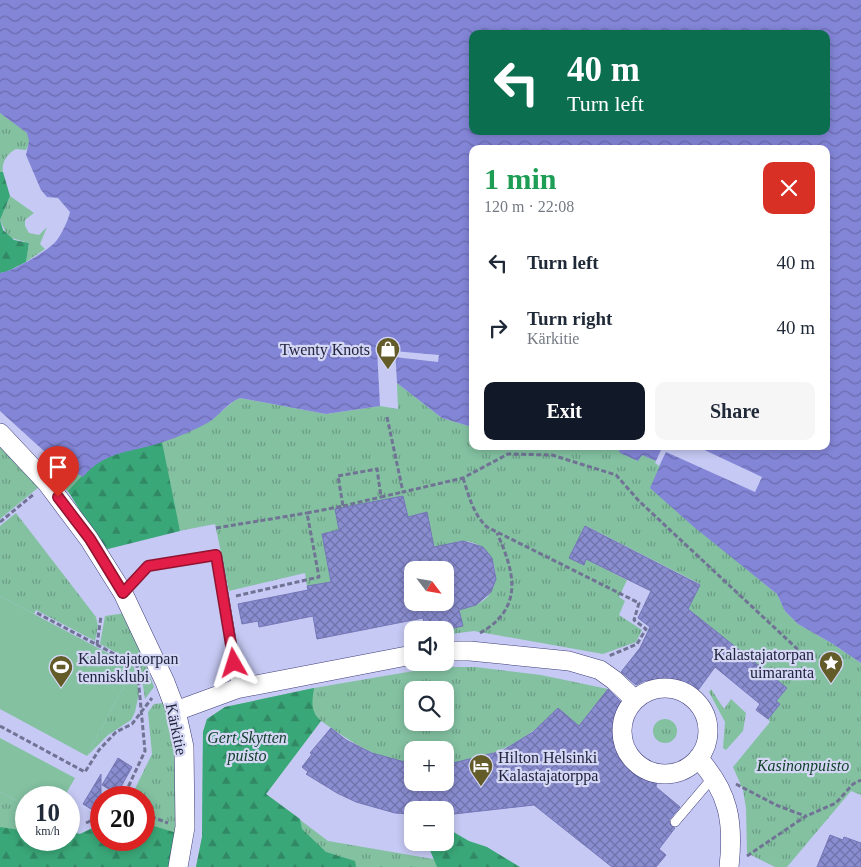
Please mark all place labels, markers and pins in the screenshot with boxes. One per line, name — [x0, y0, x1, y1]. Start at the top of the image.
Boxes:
shop icon: Twenty Knots — [375, 336, 401, 370]
place label: Twenty Knots — [280, 341, 370, 359]
pin — [37, 446, 79, 497]
place label: Kalastajatorpan uimaranta — [714, 646, 814, 681]
place label: Kalastajatorpan tennisklubi — [78, 650, 178, 685]
place icon: Kalastajatorpan uimaranta — [818, 650, 844, 684]
sports icon: Kalastajatorpan tennisklubi — [48, 654, 74, 688]
place label: Hilton Helsinki Kalastajatorppa — [498, 749, 598, 785]
hotel icon: Hilton Helsinki Kalastajatorppa — [468, 753, 494, 787]

